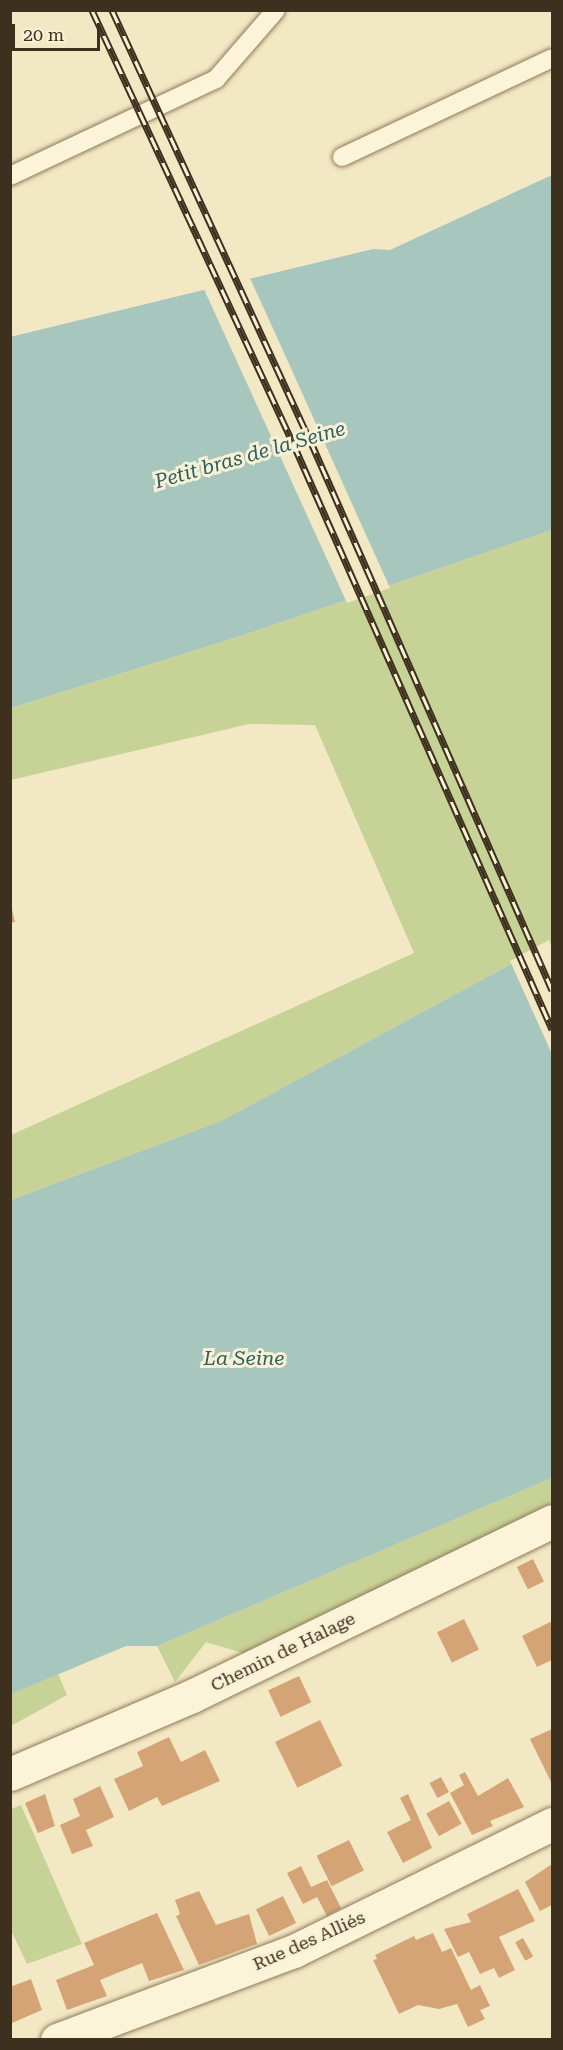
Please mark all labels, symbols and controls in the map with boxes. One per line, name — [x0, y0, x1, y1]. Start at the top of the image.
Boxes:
scale bar — [15, 12, 104, 50]
text: 20 m — [23, 24, 64, 45]
water label: Petit bras de la Seine — [152, 416, 348, 494]
water label: La Seine — [204, 1346, 284, 1370]
street label: Chemin de Halage — [207, 1608, 359, 1696]
street label: Rue des Alliés — [250, 1907, 368, 1975]

